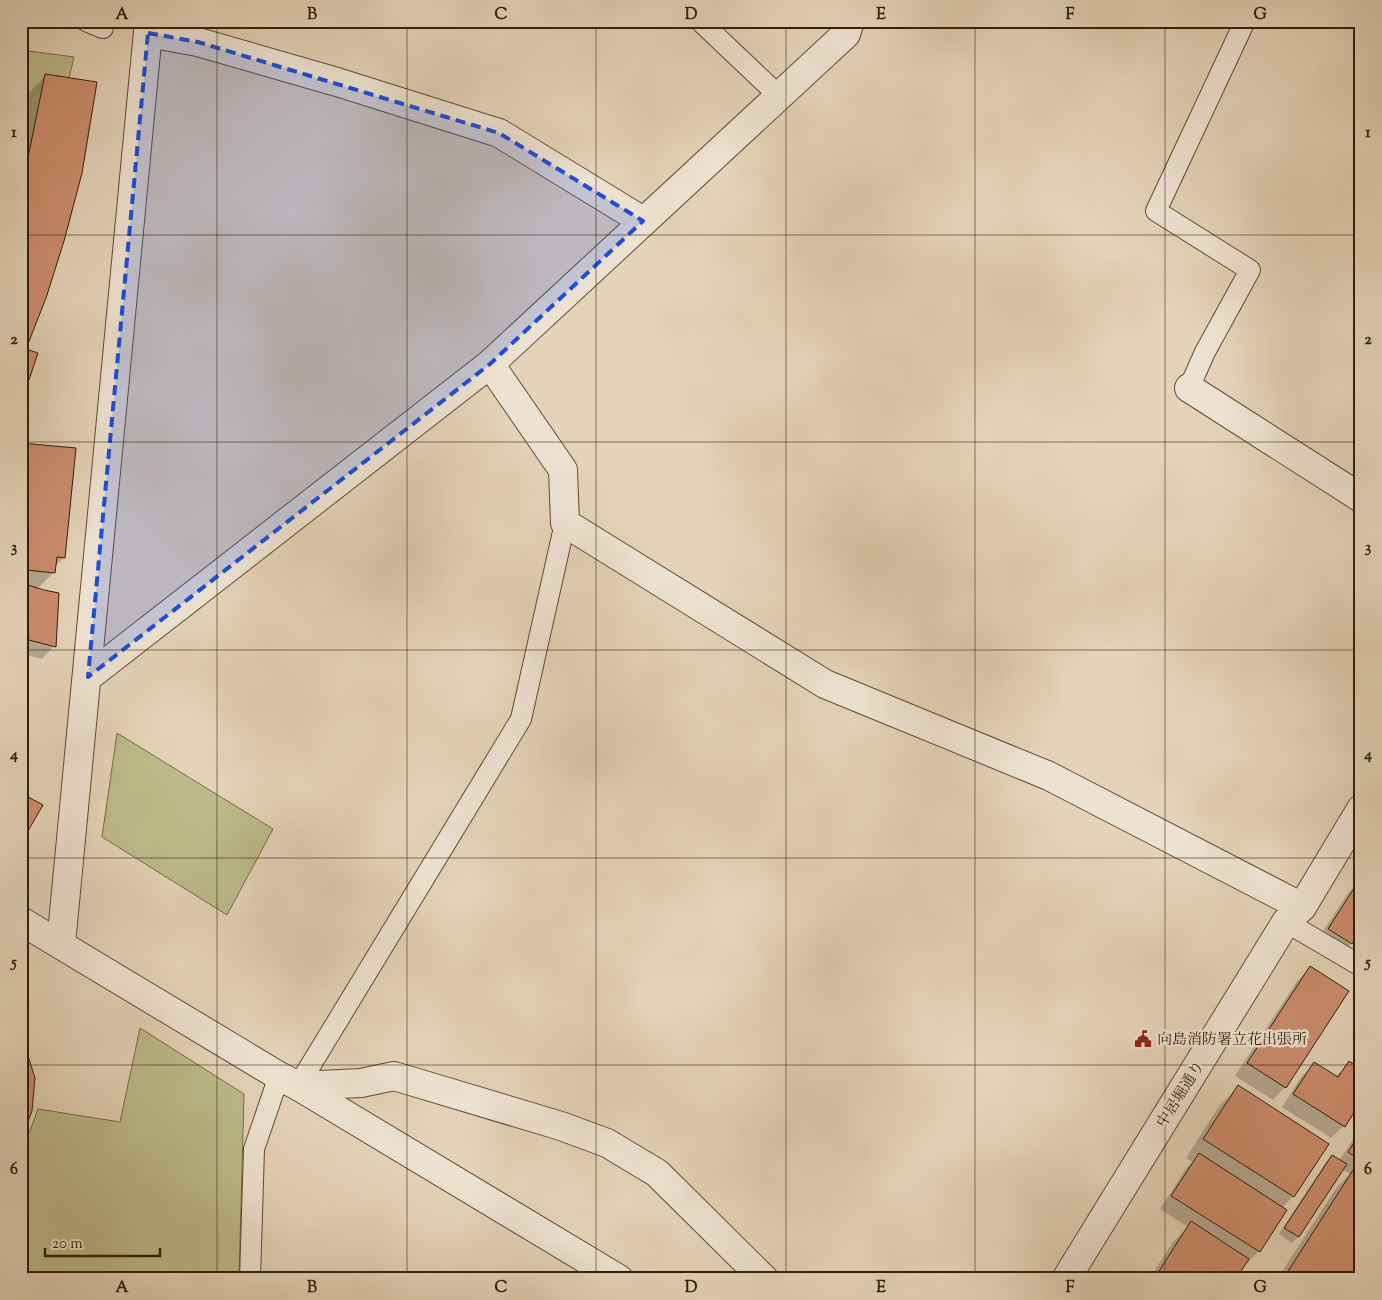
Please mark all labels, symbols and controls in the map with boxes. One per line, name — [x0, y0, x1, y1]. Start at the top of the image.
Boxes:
text: A — [116, 4, 129, 27]
text: B — [307, 4, 317, 27]
text: C — [495, 4, 508, 27]
text: D — [685, 4, 698, 27]
text: E — [876, 4, 886, 27]
text: F — [1066, 4, 1075, 27]
text: G — [1253, 4, 1267, 27]
text: 1 — [11, 122, 17, 145]
text: 1 — [1365, 122, 1371, 145]
text: 2 — [10, 329, 18, 352]
text: 2 — [1364, 329, 1372, 352]
text: 3 — [11, 537, 18, 560]
text: 3 — [1365, 537, 1372, 560]
text: 4 — [9, 744, 18, 767]
text: 4 — [1363, 744, 1372, 767]
text: 5 — [9, 952, 17, 975]
text: 5 — [1363, 952, 1371, 975]
public building icon: 向島消防署立花出張所 — [1133, 1029, 1153, 1049]
place label: 向島消防署立花出張所 — [1157, 1030, 1307, 1051]
street label: 中居堀通り — [1152, 1057, 1210, 1132]
text: 6 — [10, 1159, 18, 1182]
text: 6 — [1364, 1159, 1372, 1182]
scale bar — [45, 1225, 160, 1257]
text: 20 m — [52, 1234, 83, 1255]
text: A — [116, 1277, 129, 1300]
text: B — [307, 1277, 317, 1300]
text: C — [495, 1277, 508, 1300]
text: D — [685, 1277, 698, 1300]
text: E — [876, 1277, 886, 1300]
text: F — [1066, 1277, 1075, 1300]
text: G — [1253, 1277, 1267, 1300]

